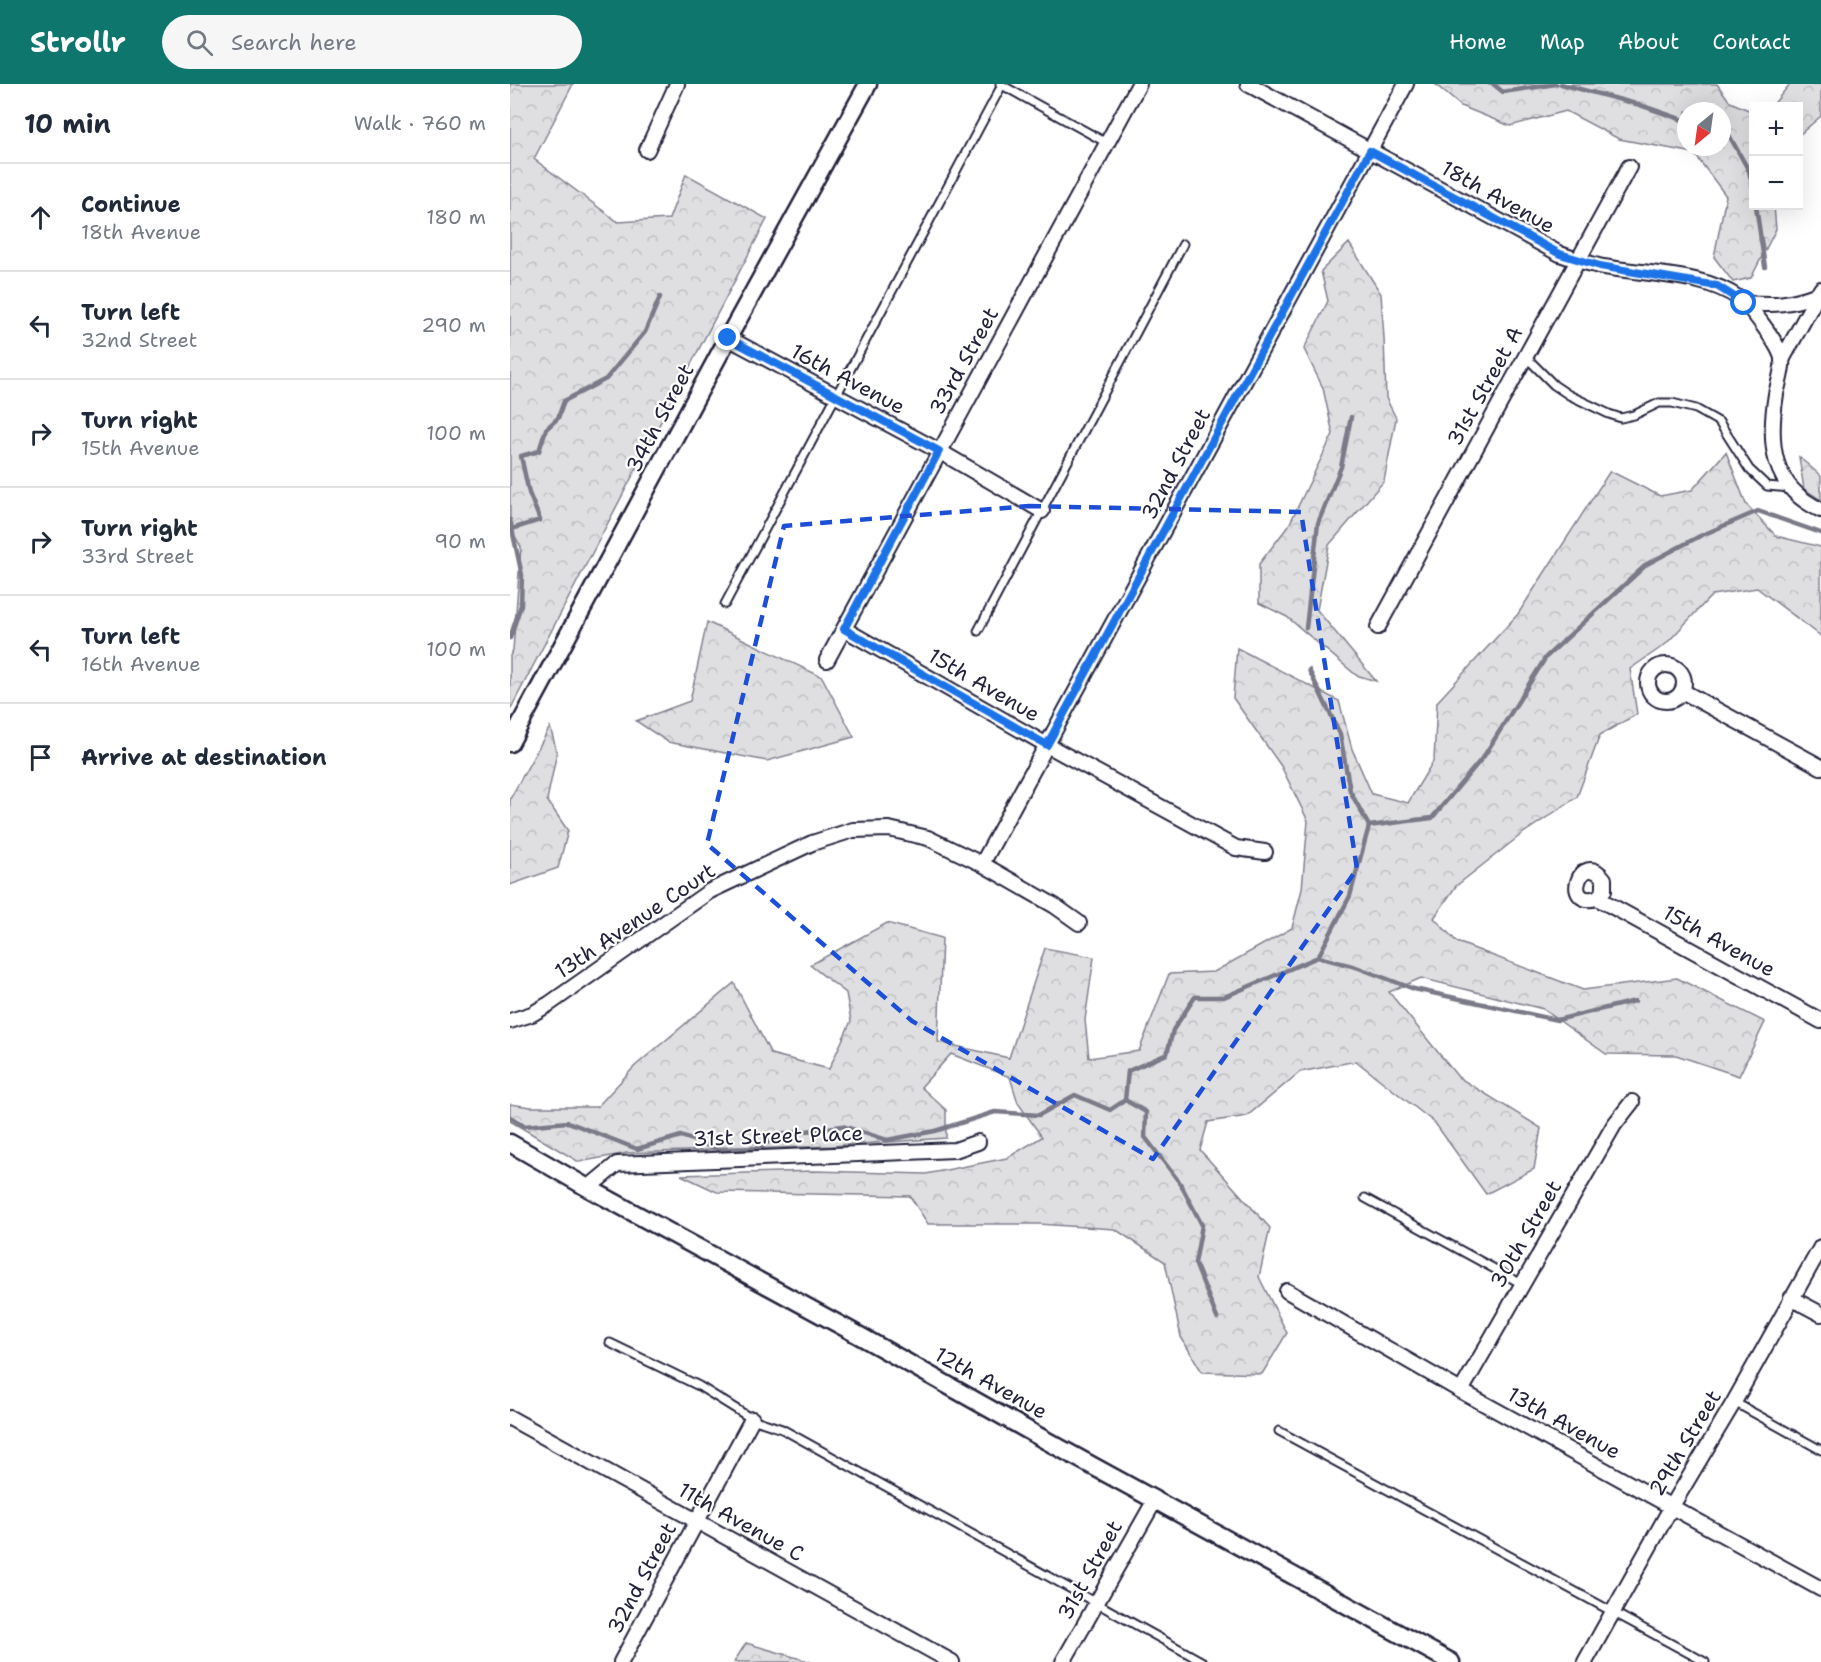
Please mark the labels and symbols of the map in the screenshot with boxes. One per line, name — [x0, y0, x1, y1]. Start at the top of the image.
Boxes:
north arrow — [1677, 102, 1731, 156]
street label: 18th Avenue — [1436, 154, 1560, 240]
route start — [1730, 289, 1756, 315]
street label: 33rd Street — [923, 302, 1005, 420]
street label: 31st Street A — [1441, 321, 1529, 451]
route end — [714, 324, 740, 350]
street label: 16th Avenue — [786, 337, 910, 421]
street label: 34th Street — [620, 359, 700, 477]
street label: 32nd Street — [1135, 403, 1217, 525]
street label: 15th Avenue — [923, 642, 1045, 728]
street label: 13th Avenue Court — [549, 857, 721, 985]
street label: 15th Avenue — [1658, 899, 1780, 983]
street label: 31st Street Place — [692, 1119, 864, 1153]
street label: 30th Street — [1484, 1175, 1568, 1293]
street label: 12th Avenue — [930, 1340, 1052, 1426]
street label: 13th Avenue — [1502, 1380, 1626, 1466]
street label: 29th Street — [1642, 1385, 1728, 1501]
street label: 11th Avenue C — [673, 1476, 809, 1568]
street label: 31st Street — [1051, 1515, 1129, 1625]
street label: 32nd Street — [601, 1517, 683, 1639]

